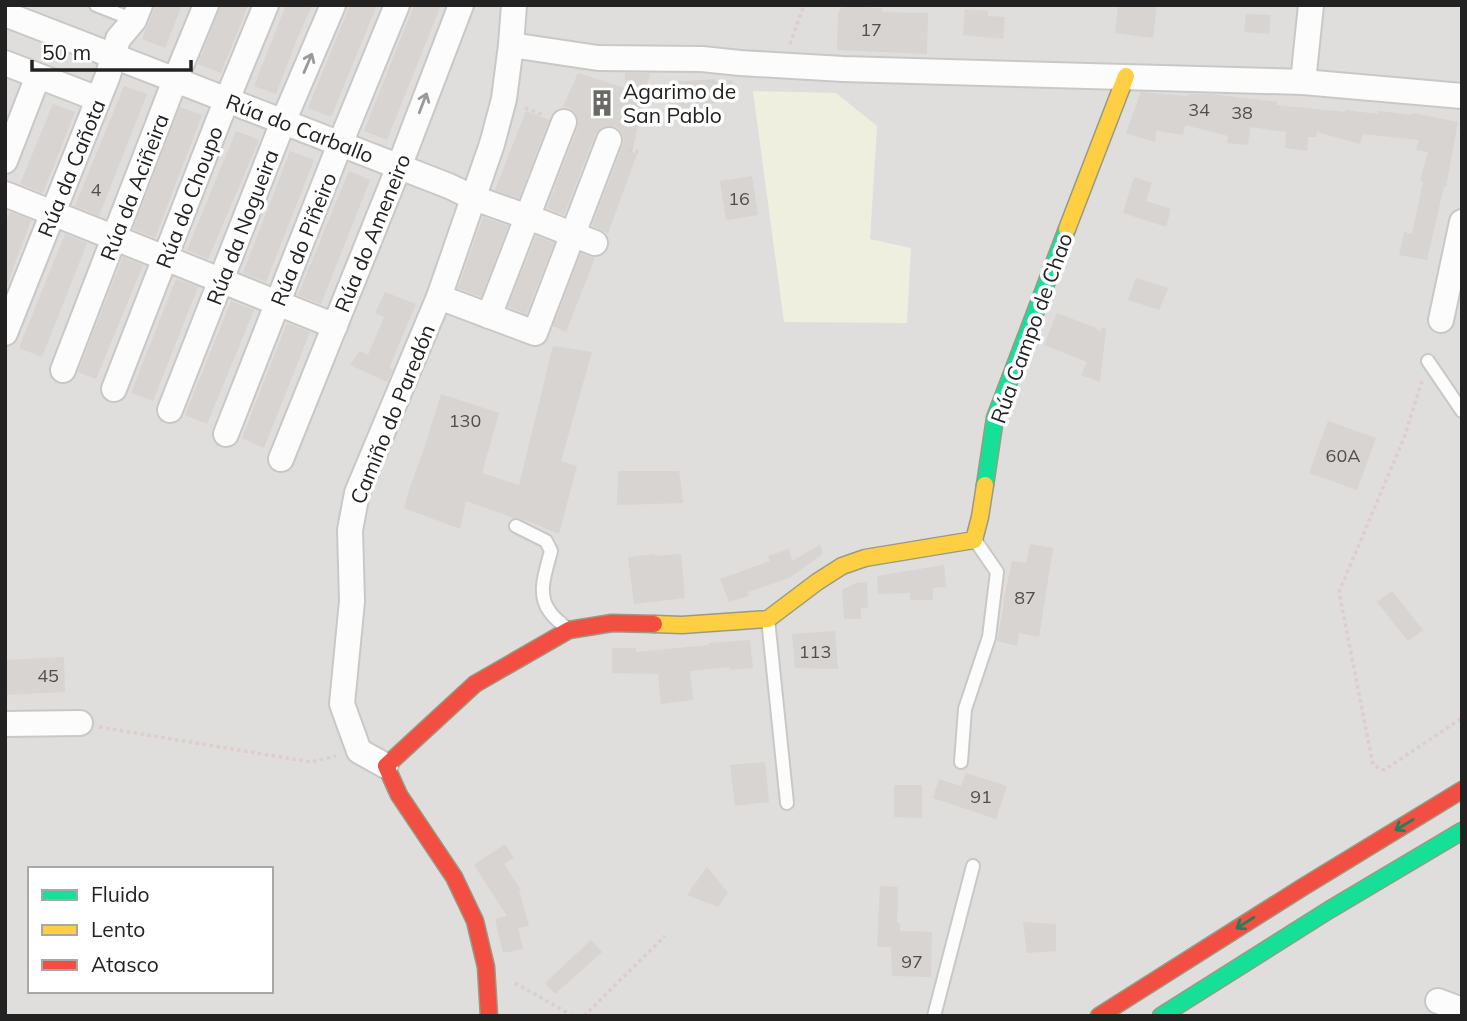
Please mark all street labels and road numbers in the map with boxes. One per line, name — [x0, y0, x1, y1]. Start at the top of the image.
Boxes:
street label: Rúa do Carballo — [222, 88, 378, 168]
street label: Rúa da Cañota — [32, 95, 110, 241]
street label: Rúa da Aciñeira — [94, 110, 174, 264]
street label: Rúa do Choupo — [150, 122, 228, 272]
street label: Rúa da Nogueira — [200, 146, 284, 308]
street label: Rúa do Ameneiro — [328, 150, 416, 316]
street label: Rúa do Piñeiro — [264, 168, 342, 310]
street label: Rúa Campo de Chao — [984, 229, 1078, 427]
street label: Camiño do Paredón — [344, 320, 440, 508]

